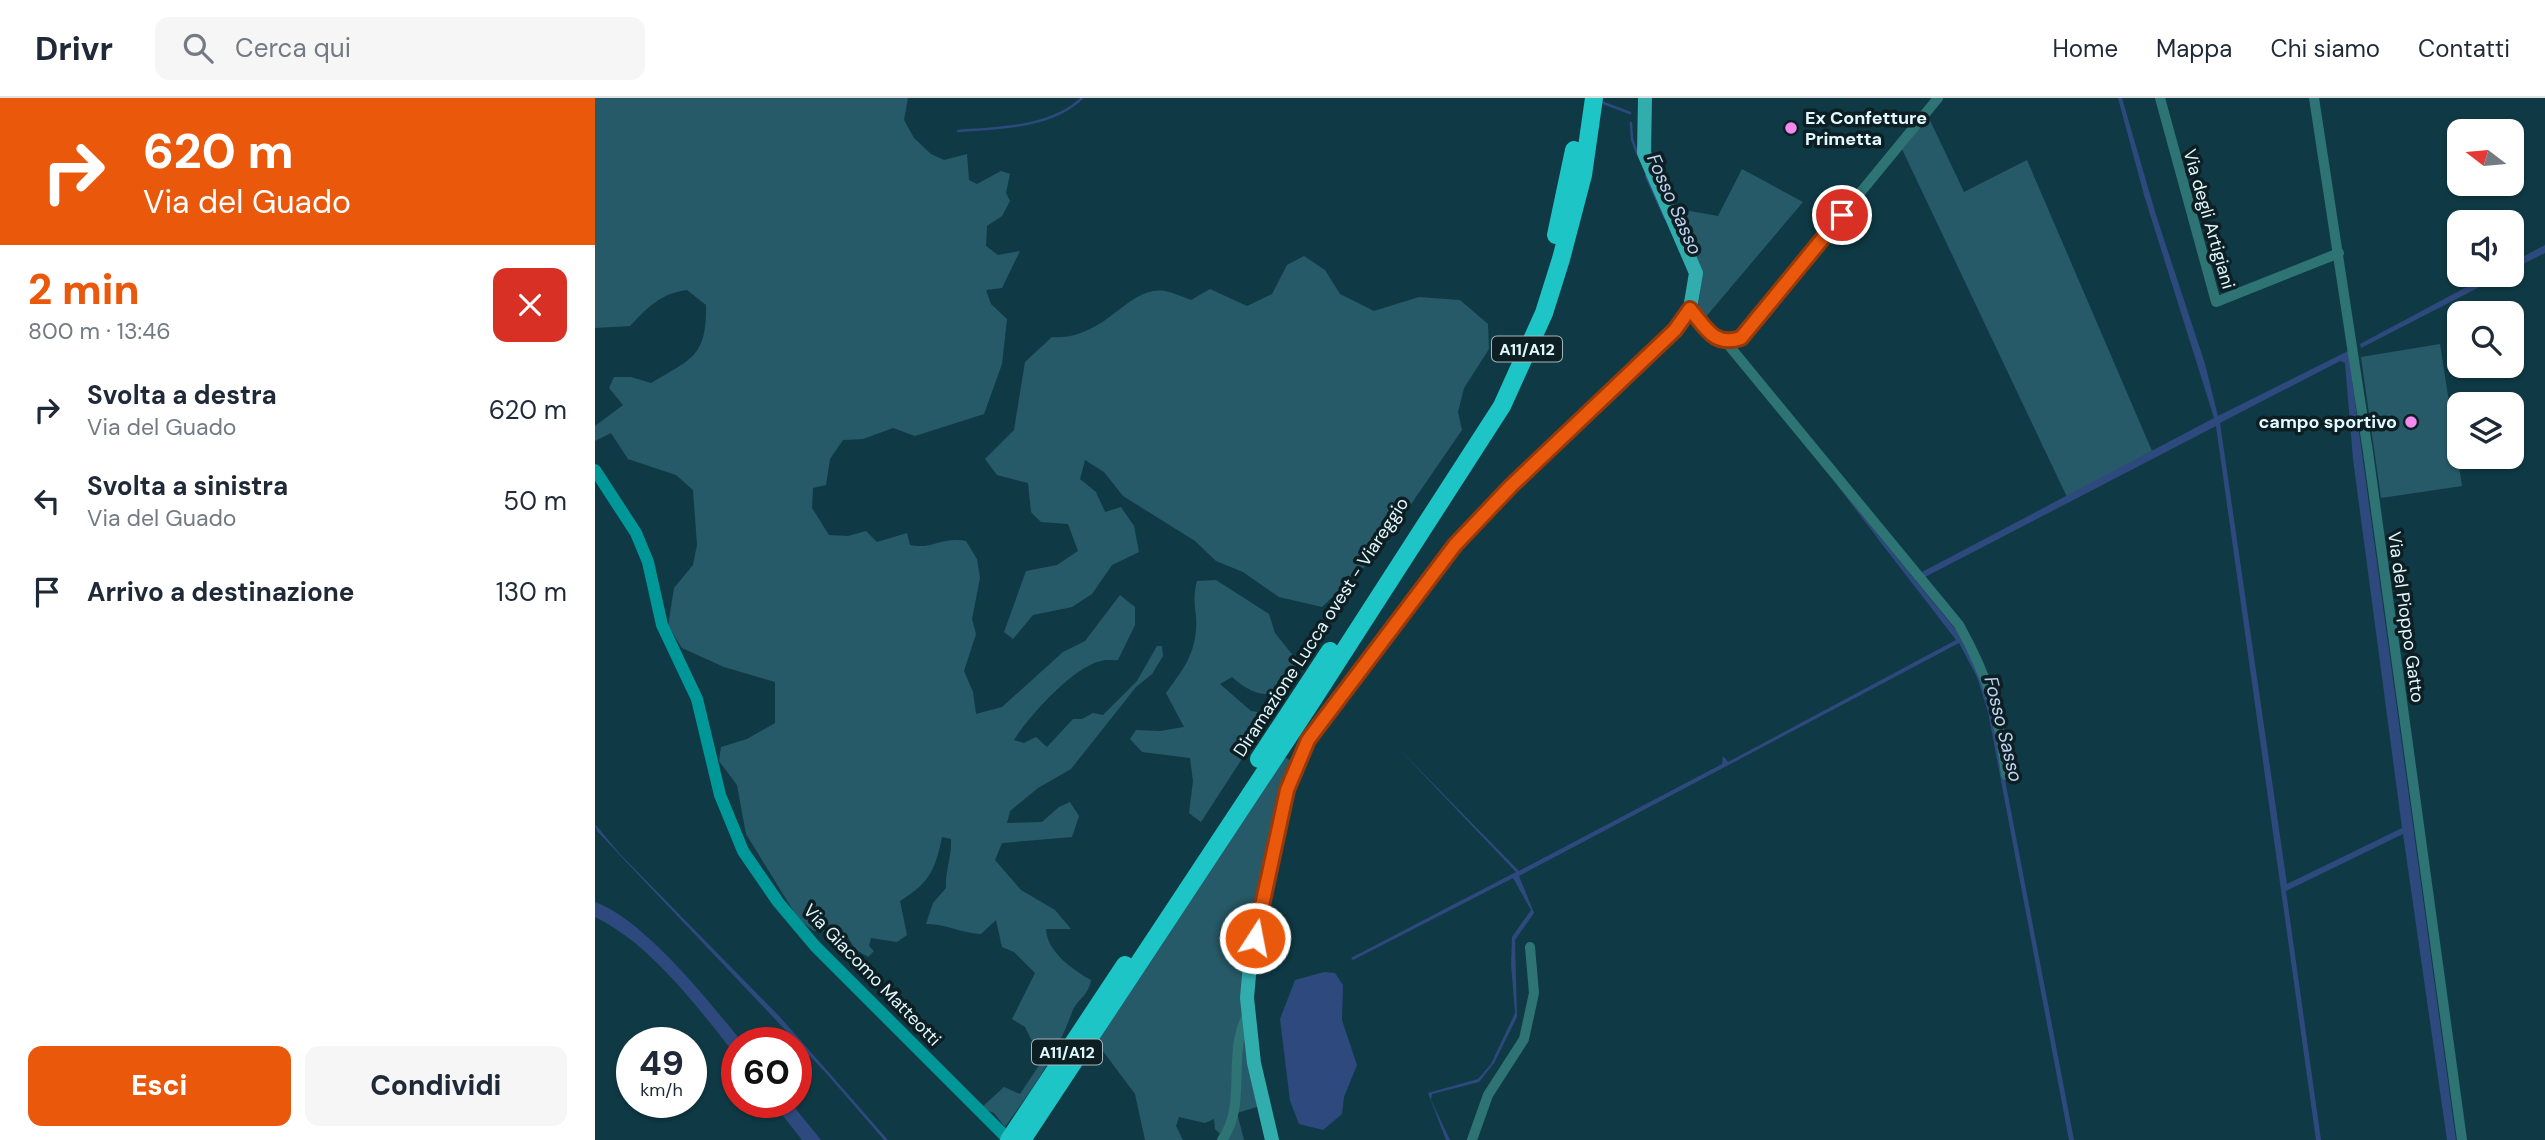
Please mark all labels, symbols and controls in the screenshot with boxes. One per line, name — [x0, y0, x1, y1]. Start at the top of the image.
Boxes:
search box — [155, 17, 645, 80]
text: Drivr — [35, 27, 113, 70]
icon: search — [179, 29, 217, 67]
text: Cerca qui — [235, 31, 351, 65]
text: Home — [2052, 33, 2118, 64]
text: Mappa — [2156, 33, 2232, 64]
text: Chi siamo — [2270, 33, 2380, 64]
text: Contatti — [2418, 33, 2510, 64]
place label: Ex Confetture Primetta — [1805, 106, 1927, 151]
text: 620 m — [143, 119, 294, 183]
north arrow — [2447, 119, 2523, 196]
map controls — [2447, 119, 2524, 469]
marker: Ex Confetture Primetta — [1783, 120, 1799, 136]
icon: right — [28, 126, 119, 217]
street label: Via degli Artigiani — [2178, 146, 2240, 292]
water label: Fosso Sasso — [1641, 150, 1708, 259]
text: Via del Guado — [143, 181, 351, 223]
pin — [1812, 185, 1872, 245]
icon: arrive — [1823, 196, 1861, 234]
button: sound — [2447, 210, 2524, 287]
text: 2 min — [28, 262, 139, 317]
button: close — [493, 268, 567, 342]
button: search — [2447, 301, 2524, 378]
text: 800 m · 13:46 — [28, 316, 171, 346]
road number: A11/A12 — [1492, 336, 1562, 362]
text: Svolta a destra — [87, 378, 277, 412]
icon: right — [28, 391, 66, 429]
button: layers — [2447, 392, 2524, 469]
text: 620 m — [489, 393, 567, 427]
place label: campo sportivo — [2258, 410, 2397, 434]
text: Via del Guado — [87, 412, 236, 442]
marker: campo sportivo — [2403, 414, 2419, 430]
text: Svolta a sinistra — [87, 469, 288, 503]
icon: left — [28, 482, 66, 520]
text: 50 m — [503, 484, 567, 518]
street label: Diramazione Lucca ovest - Viareggio — [1228, 493, 1414, 761]
text: Via del Guado — [87, 503, 236, 533]
street label: Via del Pioppo Gatto — [2382, 530, 2430, 704]
icon: arrive — [28, 573, 66, 611]
text: Arrivo a destinazione — [87, 575, 354, 609]
text: 130 m — [496, 575, 567, 609]
water label: Fosso Sasso — [1978, 674, 2029, 785]
street label: Via Giacomo Matteotti — [798, 899, 946, 1051]
position arrow — [1218, 901, 1292, 975]
speed limit sign: 60 — [721, 1027, 812, 1118]
text: 49 — [639, 1040, 684, 1086]
road number: A11/A12 — [1032, 1040, 1102, 1064]
button: Esci — [28, 1046, 291, 1126]
button: Condividi — [305, 1046, 567, 1126]
text: km/h — [640, 1078, 683, 1102]

